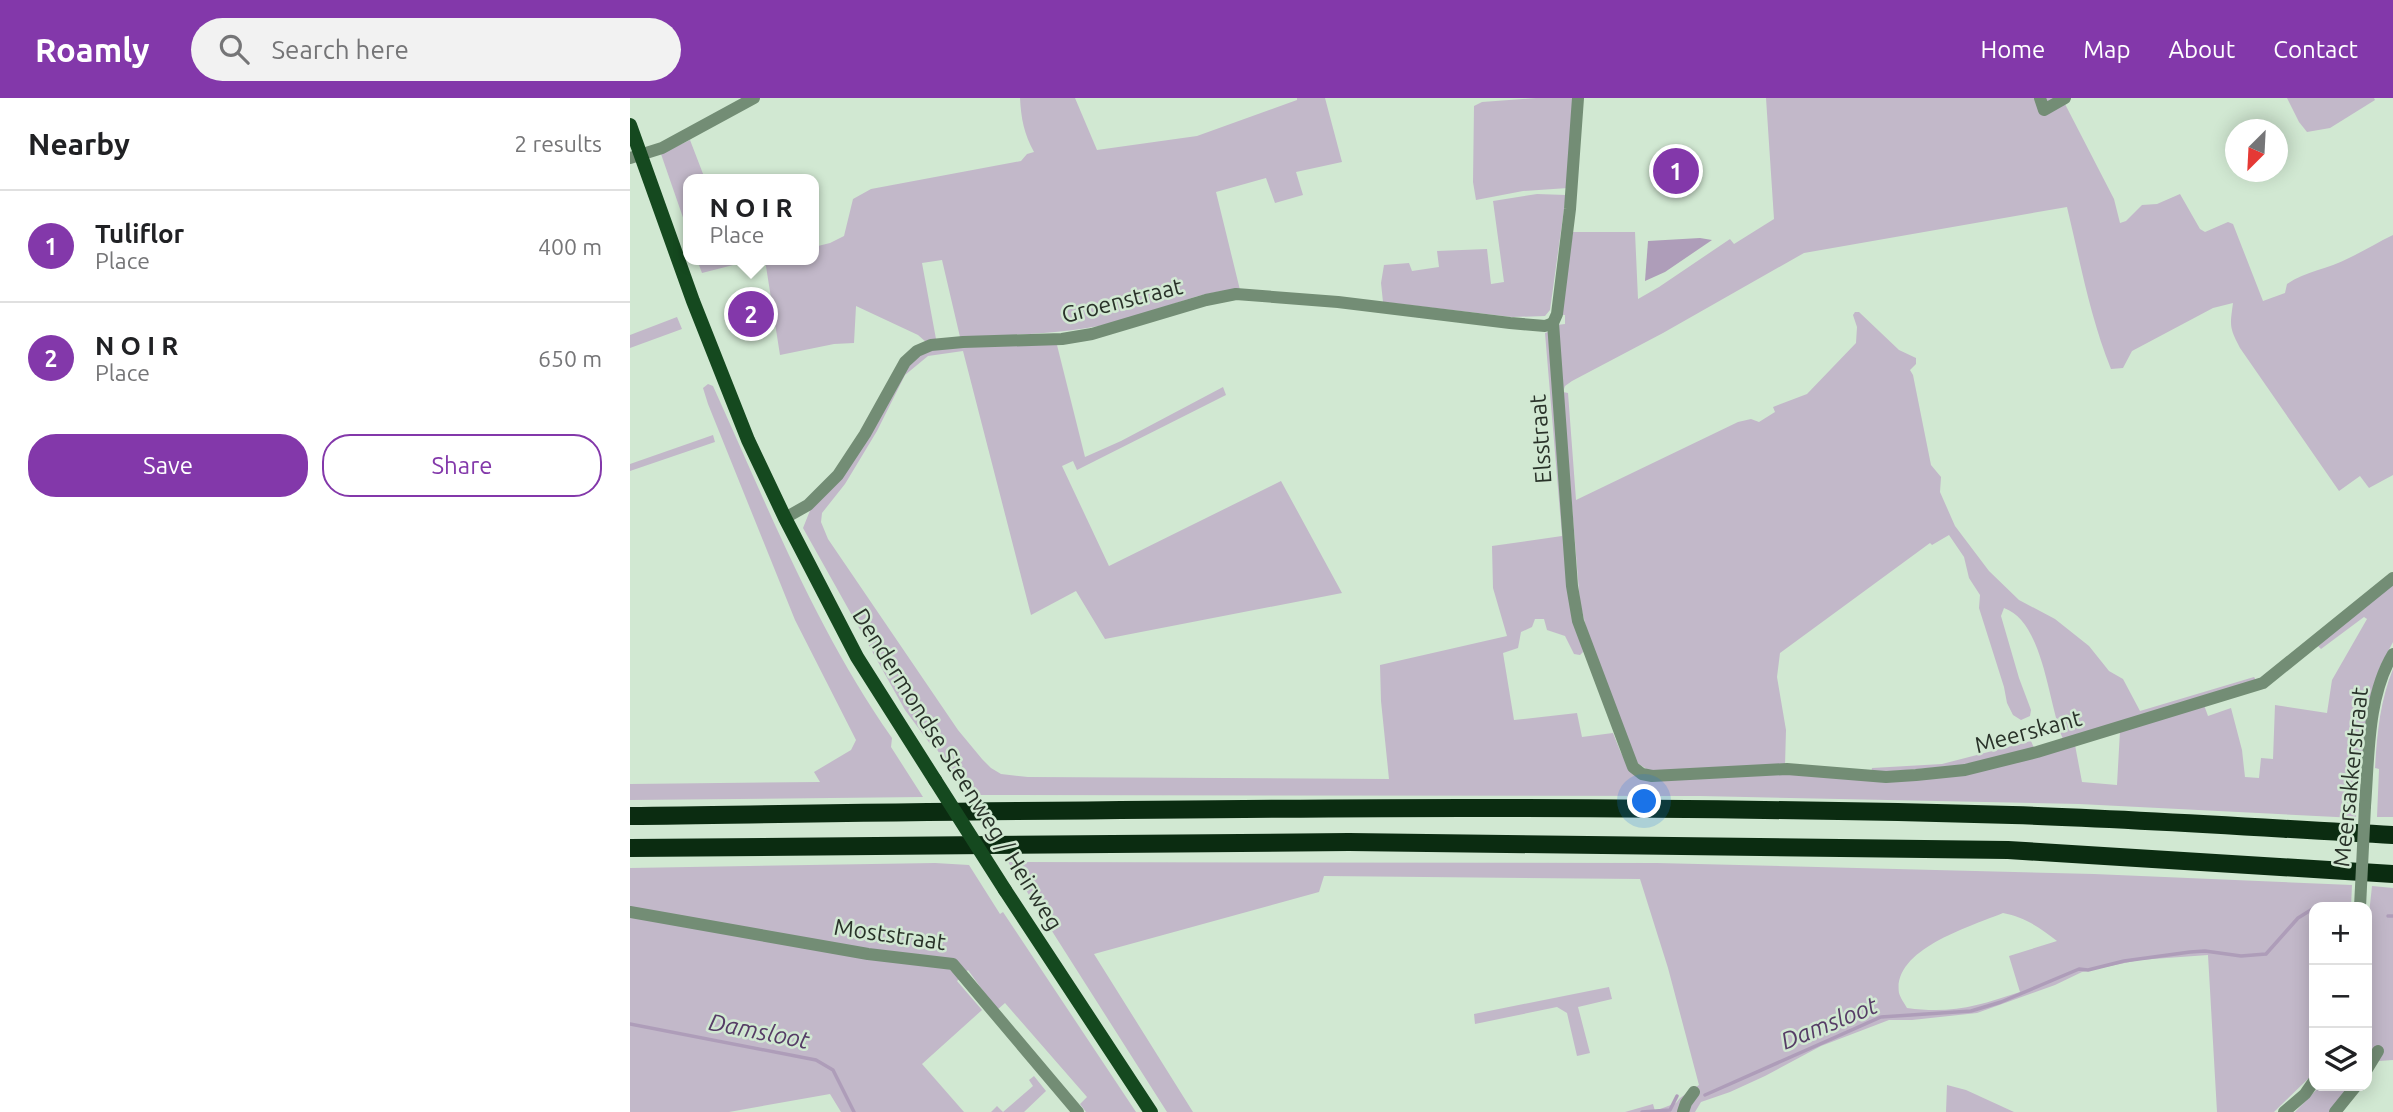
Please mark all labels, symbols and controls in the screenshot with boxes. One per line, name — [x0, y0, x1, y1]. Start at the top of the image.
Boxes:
search box — [191, 18, 681, 81]
icon: search — [215, 30, 253, 68]
text: Roamly — [35, 31, 149, 68]
text: Search here — [271, 35, 409, 64]
text: Home — [1980, 36, 2045, 63]
text: Map — [2083, 36, 2130, 63]
text: About — [2168, 36, 2235, 63]
text: Contact — [2273, 36, 2358, 63]
north arrow — [2225, 119, 2288, 182]
text: Nearby — [28, 127, 130, 161]
text: 2 results — [514, 131, 602, 156]
pin: 1 — [1653, 145, 1699, 197]
popup — [683, 174, 819, 265]
text: N O I R — [709, 193, 793, 222]
text: Tuliflor — [95, 219, 184, 248]
text: Place — [709, 222, 764, 247]
text: 1 — [45, 234, 57, 259]
text: 400 m — [538, 234, 602, 259]
text: Place — [95, 248, 150, 273]
street label: Groenstraat — [1059, 273, 1185, 327]
pin: 2 — [728, 288, 774, 340]
text: N O I R — [95, 331, 178, 360]
text: 2 — [45, 346, 57, 371]
text: 650 m — [538, 346, 602, 371]
text: Place — [95, 360, 150, 385]
street label: Elsstraat — [1524, 394, 1556, 484]
button: Save — [28, 434, 308, 497]
button: Share — [322, 434, 602, 497]
street label: Dendermondse Steenweg / Heirweg — [848, 604, 1068, 934]
street label: Meersakkerstraat — [2328, 686, 2372, 868]
street label: Meerskant — [1972, 705, 2084, 757]
your location — [1627, 784, 1661, 818]
map controls — [2309, 902, 2372, 1091]
button: + — [2309, 902, 2372, 965]
street label: Moststraat — [832, 914, 948, 954]
button: − — [2309, 965, 2372, 1028]
water label: Damsloot — [1777, 991, 1882, 1055]
water label: Damsloot — [706, 1008, 812, 1054]
button: layers — [2309, 1028, 2372, 1091]

